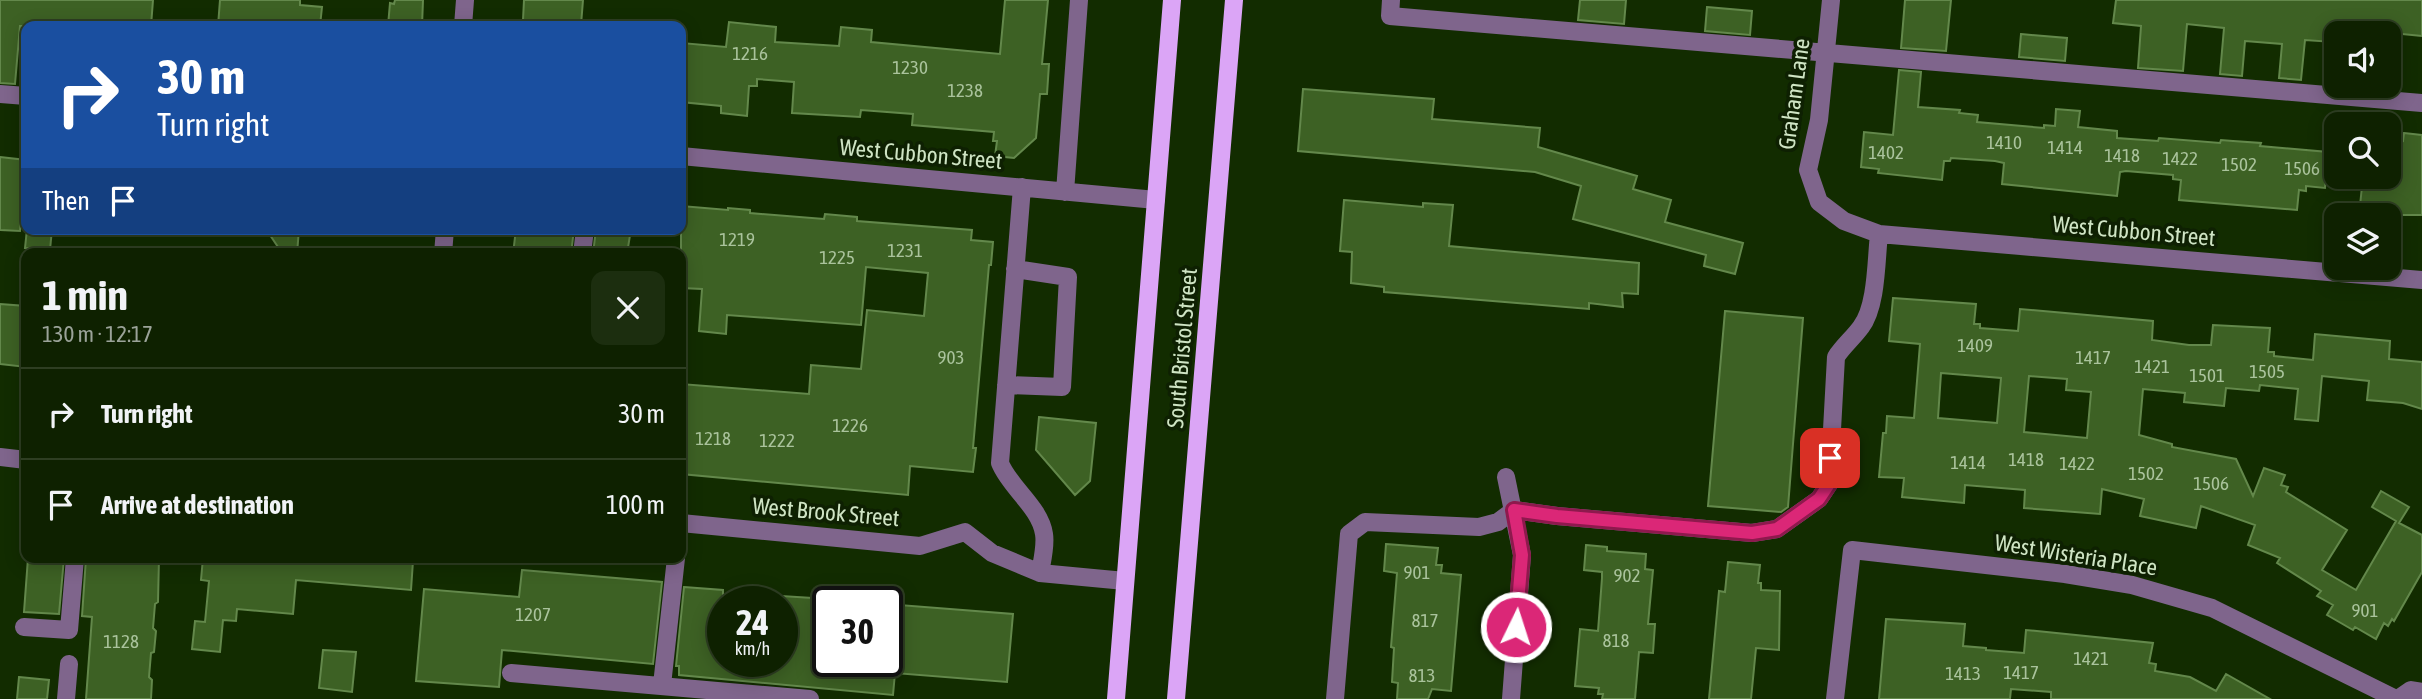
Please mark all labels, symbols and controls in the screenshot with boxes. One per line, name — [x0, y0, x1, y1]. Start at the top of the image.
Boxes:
map controls — [2324, 21, 2401, 280]
button: sound — [2324, 21, 2401, 98]
street label: Graham Lane — [1773, 37, 1815, 151]
house number: 1216 — [732, 42, 768, 64]
text: 30 m — [157, 48, 245, 104]
icon: right — [42, 49, 133, 140]
house number: 1230 — [892, 56, 928, 78]
house number: 1238 — [947, 79, 983, 101]
text: Turn right — [157, 106, 270, 143]
button: search — [2324, 112, 2401, 189]
house number: 1410 — [1986, 131, 2022, 153]
street label: West Cubbon Street — [839, 134, 1003, 174]
house number: 1414 — [2047, 136, 2083, 158]
house number: 1402 — [1868, 141, 1904, 163]
house number: 1418 — [2104, 144, 2140, 166]
house number: 1422 — [2162, 147, 2198, 169]
house number: 1502 — [2221, 153, 2257, 175]
house number: 1506 — [2284, 157, 2320, 179]
icon: arrive — [104, 182, 142, 220]
text: Then — [42, 186, 90, 216]
button: layers — [2324, 203, 2401, 280]
street label: West Cubbon Street — [2052, 211, 2216, 251]
house number: 1219 — [719, 228, 755, 250]
house number: 1231 — [887, 239, 923, 261]
house number: 1225 — [819, 246, 855, 268]
street label: South Bristol Street — [1162, 267, 1202, 429]
text: 1 min — [42, 271, 128, 319]
button: close — [591, 271, 665, 345]
text: 130 m · 12:17 — [42, 321, 153, 347]
house number: 1409 — [1957, 334, 1993, 356]
house number: 903 — [938, 346, 964, 368]
house number: 1417 — [2075, 346, 2111, 368]
house number: 1421 — [2134, 355, 2170, 377]
house number: 1505 — [2249, 360, 2285, 382]
house number: 1501 — [2189, 364, 2225, 386]
icon: right — [42, 395, 80, 433]
text: Turn right — [101, 399, 192, 429]
text: 30 m — [618, 399, 665, 429]
house number: 1226 — [832, 414, 868, 436]
house number: 1218 — [695, 427, 731, 449]
pin — [1800, 428, 1860, 488]
house number: 1222 — [759, 429, 795, 451]
icon: arrive — [1811, 439, 1849, 477]
house number: 1418 — [2008, 448, 2044, 470]
house number: 1414 — [1950, 451, 1986, 473]
house number: 1422 — [2059, 452, 2095, 474]
house number: 1502 — [2128, 462, 2164, 484]
house number: 1506 — [2193, 472, 2229, 494]
icon: arrive — [42, 486, 80, 524]
text: Arrive at destination — [101, 490, 294, 520]
text: 100 m — [606, 490, 665, 520]
street label: West Brook Street — [751, 493, 901, 531]
street label: West Wisteria Place — [1993, 529, 2159, 581]
house number: 901 — [1404, 561, 1430, 583]
house number: 902 — [1614, 564, 1640, 586]
speed limit sign: 30 — [812, 586, 903, 677]
position arrow — [1479, 590, 1553, 664]
house number: 901 — [2352, 599, 2378, 621]
text: 24 — [736, 602, 769, 642]
house number: 1207 — [515, 603, 551, 625]
house number: 817 — [1412, 609, 1438, 631]
house number: 818 — [1603, 629, 1629, 651]
house number: 1128 — [103, 630, 139, 652]
text: km/h — [735, 638, 770, 659]
house number: 1421 — [2073, 647, 2109, 669]
house number: 1417 — [2003, 661, 2039, 683]
house number: 1413 — [1945, 662, 1981, 684]
house number: 813 — [1409, 664, 1435, 686]

